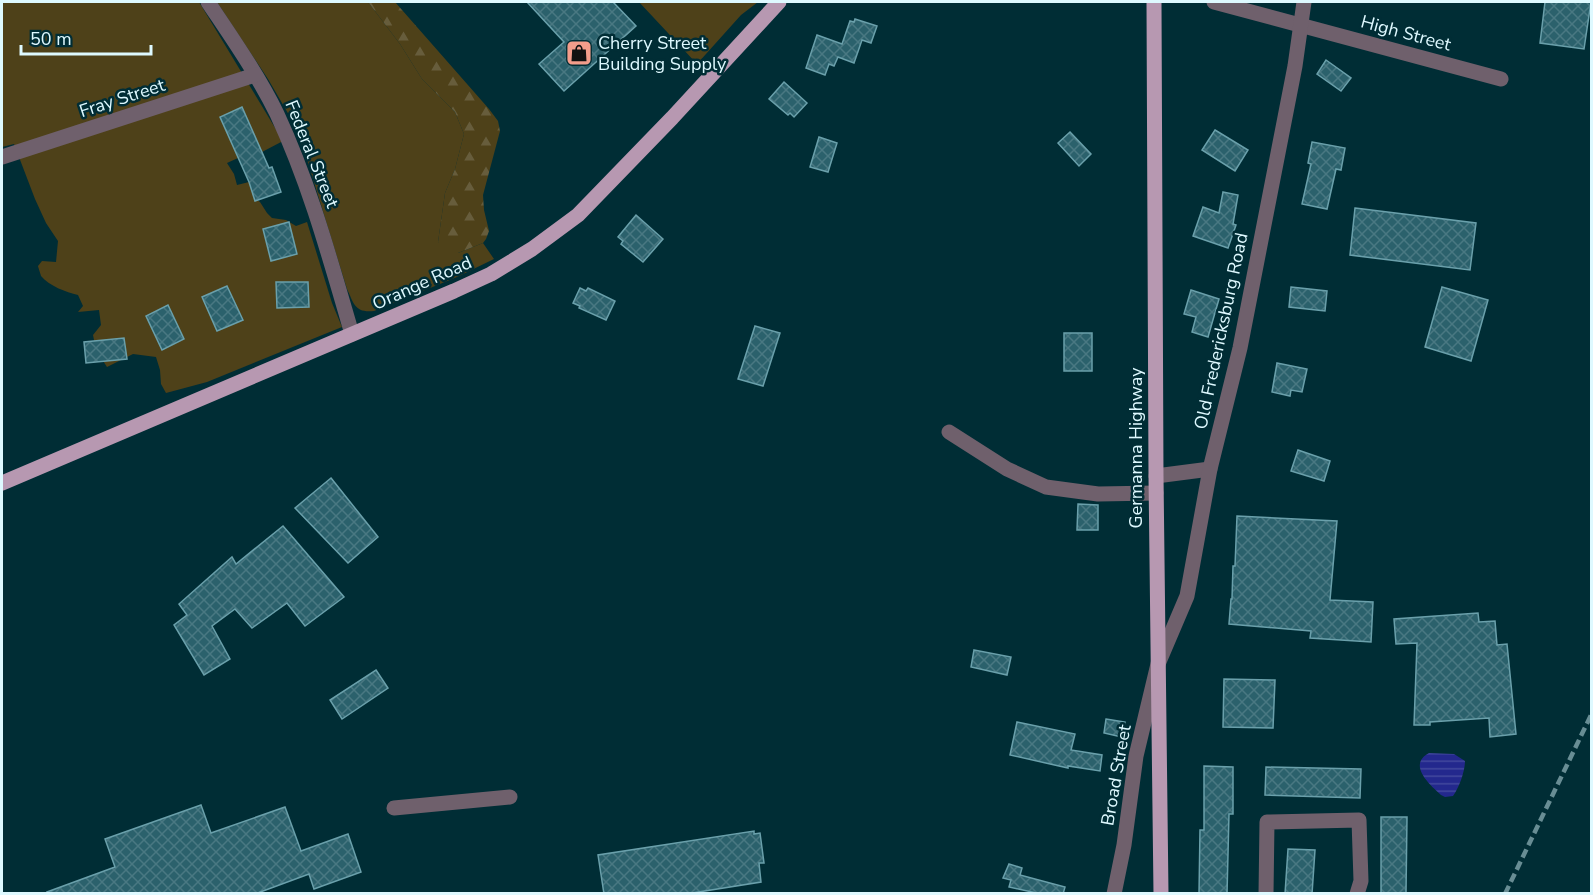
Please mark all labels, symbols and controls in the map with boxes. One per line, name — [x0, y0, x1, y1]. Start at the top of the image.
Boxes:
street label: High Street — [1358, 9, 1454, 57]
scale bar — [21, 18, 152, 56]
text: 50 m — [30, 27, 72, 51]
place label: Cherry Street Building Supply — [598, 31, 727, 76]
shop icon: Cherry Street Building Supply — [564, 38, 594, 68]
street label: Fray Street — [76, 73, 168, 123]
street label: Federal Street — [279, 97, 345, 212]
street label: Old Fredericksburg Road — [1188, 231, 1254, 431]
street label: Orange Road — [368, 250, 476, 316]
street label: Germanna Highway — [1124, 367, 1148, 528]
street label: Broad Street — [1095, 722, 1137, 827]

